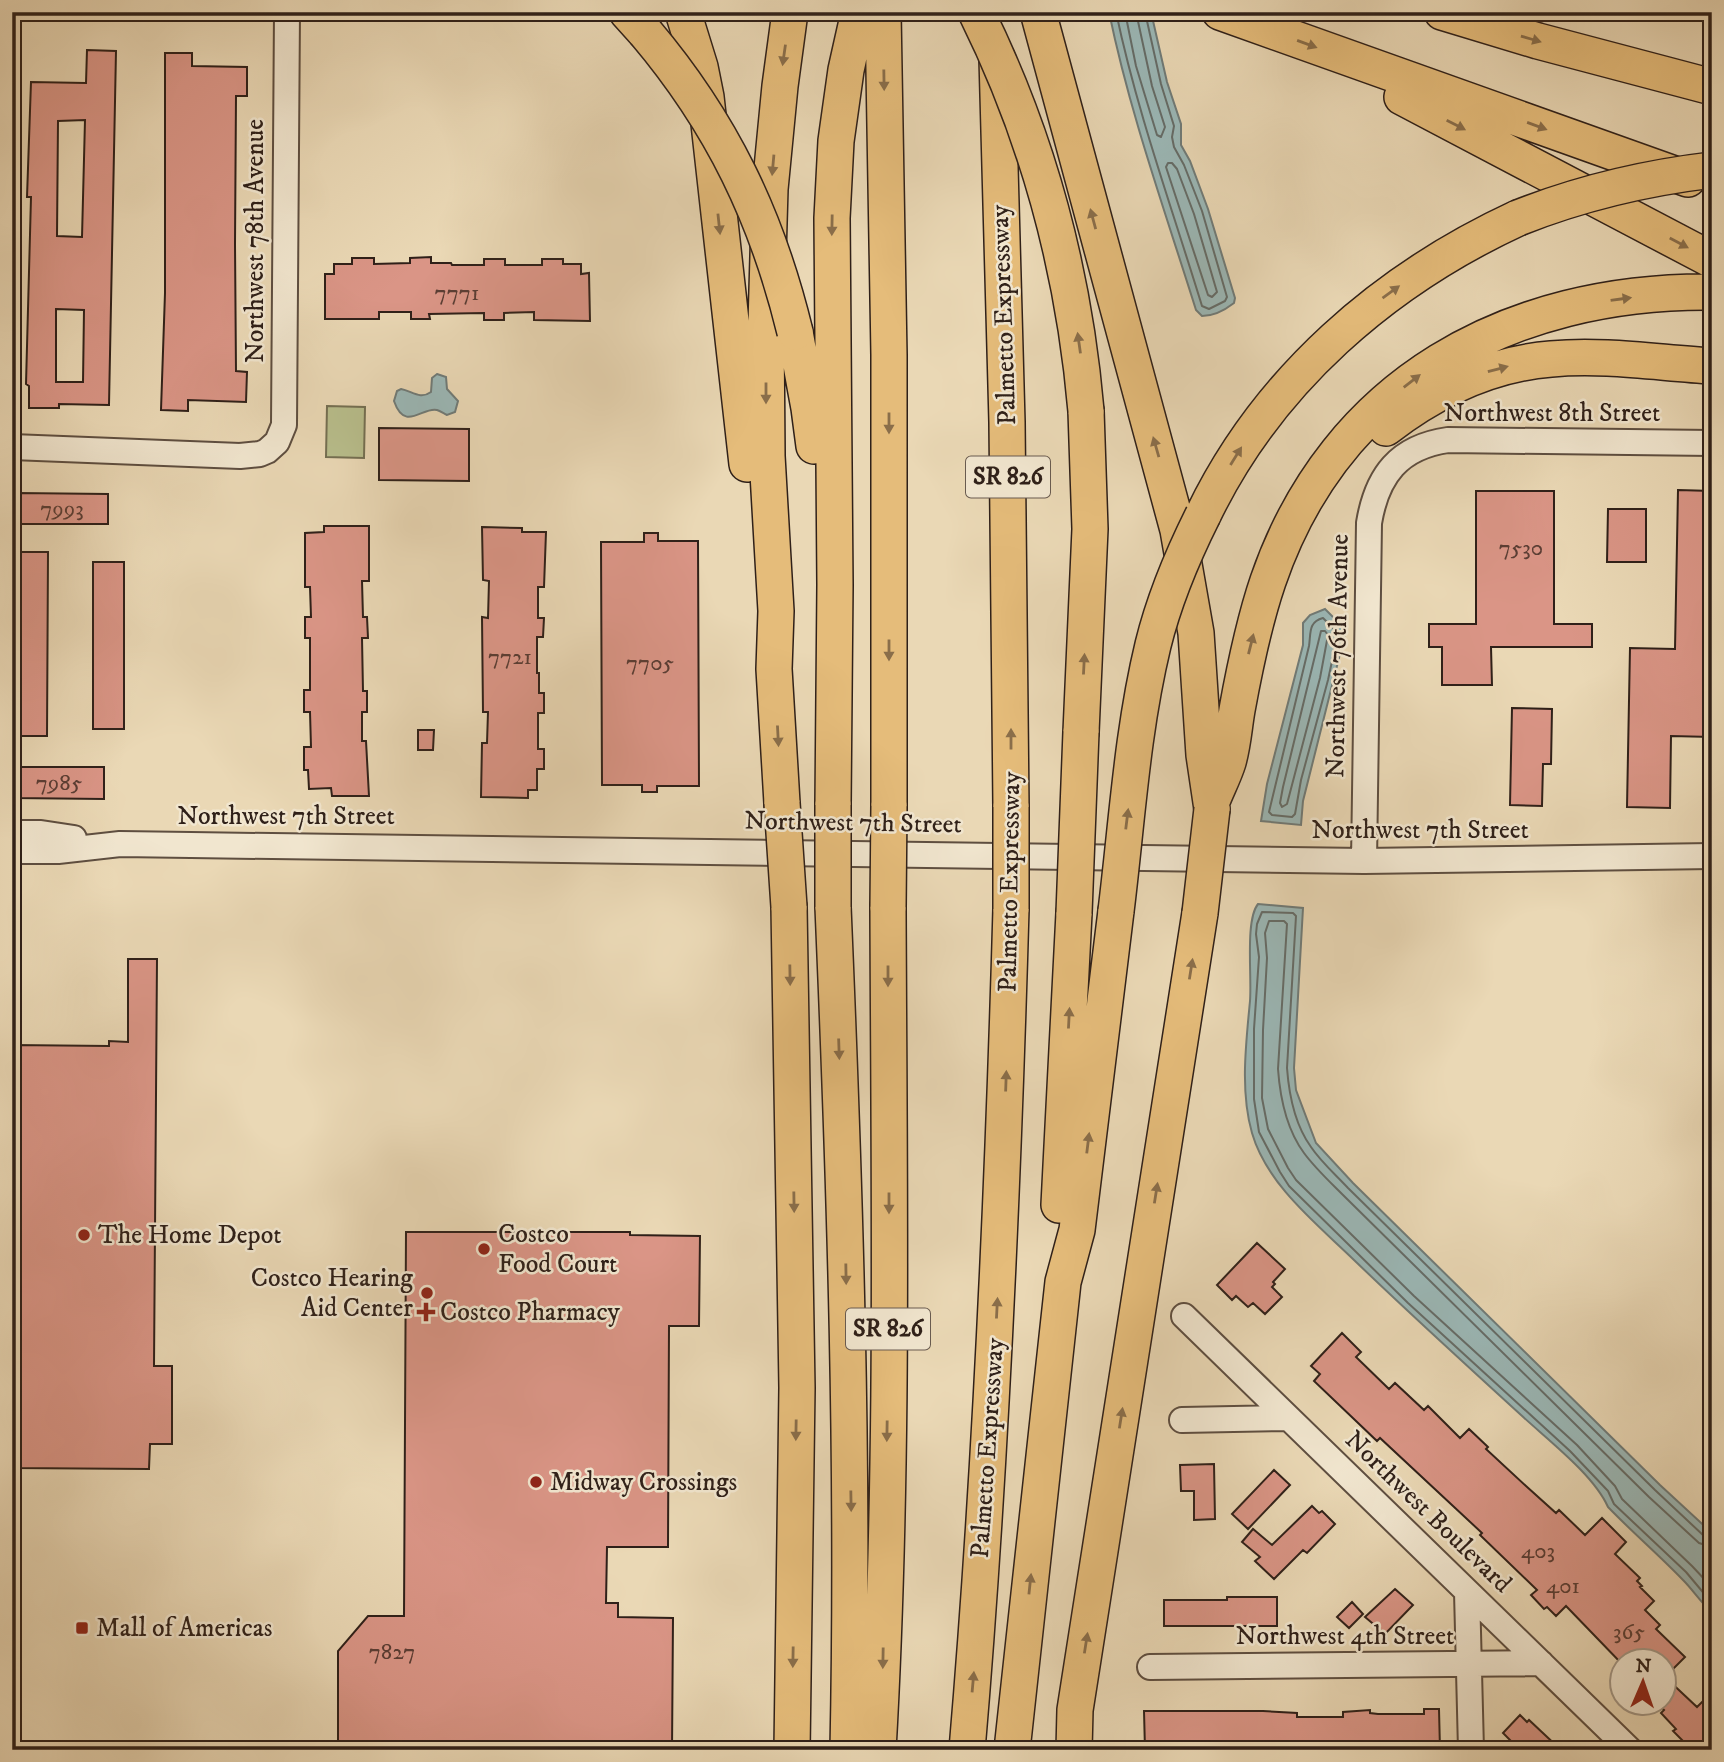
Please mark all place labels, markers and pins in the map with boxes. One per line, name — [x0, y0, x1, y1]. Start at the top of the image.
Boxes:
place label: Costco Food Court — [498, 1218, 617, 1281]
place label: The Home Depot — [98, 1219, 282, 1252]
marker: The Home Depot — [76, 1227, 92, 1243]
marker: Costco Food Court — [476, 1241, 492, 1257]
place label: Costco Hearing Aid Center — [251, 1262, 413, 1325]
marker: Costco Hearing Aid Center — [419, 1285, 435, 1301]
place label: Costco Pharmacy — [440, 1296, 621, 1329]
marker: Costco Pharmacy — [418, 1304, 434, 1320]
place label: Midway Crossings — [550, 1466, 737, 1499]
marker: Midway Crossings — [528, 1474, 544, 1490]
place label: Mall of Americas — [96, 1612, 273, 1645]
marker: Mall of Americas — [74, 1620, 90, 1636]

